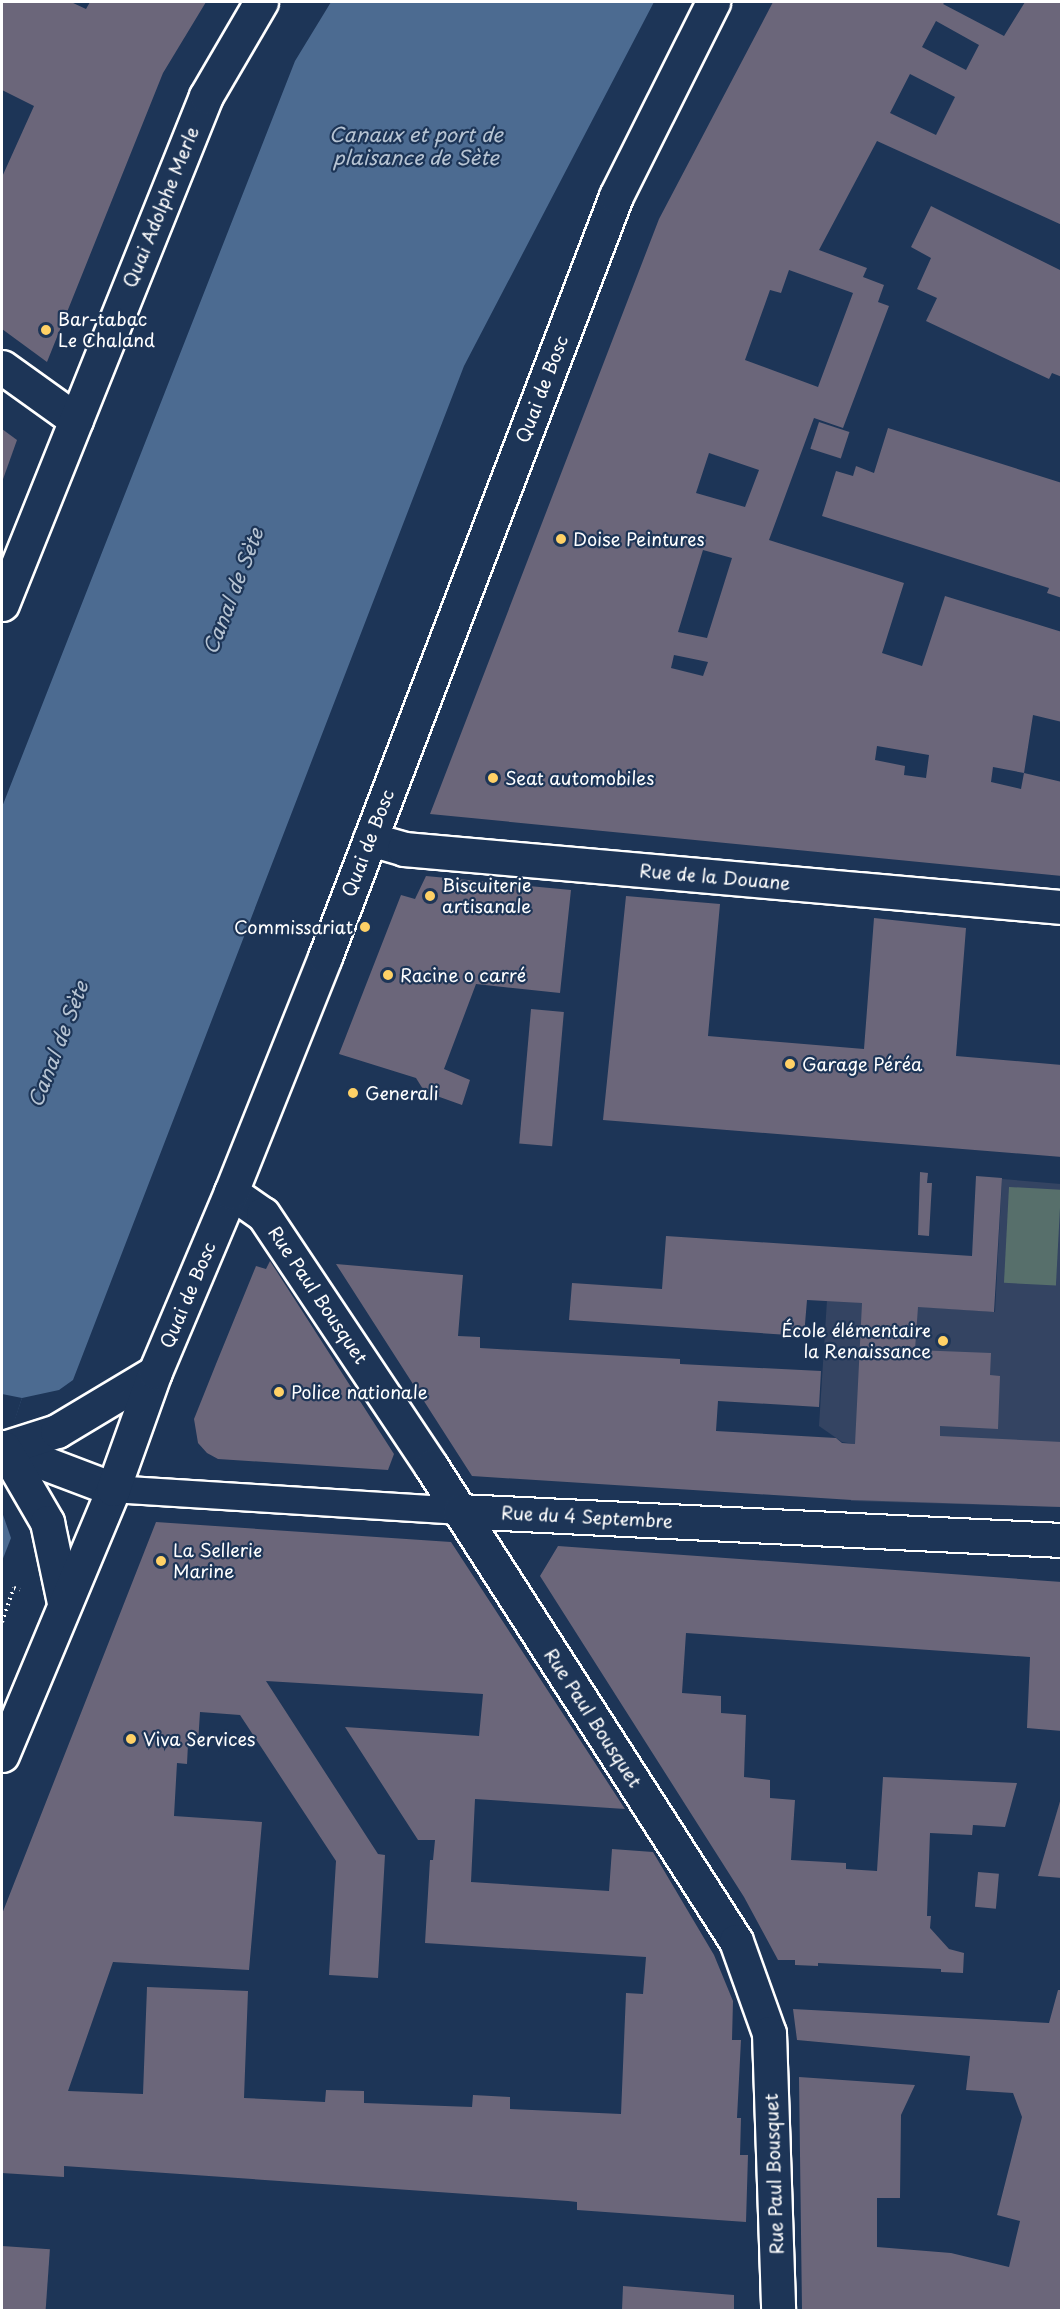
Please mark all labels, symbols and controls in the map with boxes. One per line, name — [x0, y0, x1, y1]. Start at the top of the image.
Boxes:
street label: Quai Adolphe Merle — [119, 123, 203, 291]
water label: Canaux et port de plaisance de Sète — [329, 123, 503, 170]
place label: Bar-tabac Le Chaland — [58, 309, 157, 352]
marker: Bar-tabac Le Chaland — [39, 323, 53, 337]
street label: Quai de Bosc — [512, 332, 572, 446]
water label: Canal de Sète — [198, 524, 268, 658]
place label: Doise Peintures — [573, 528, 705, 550]
marker: Doise Peintures — [554, 532, 568, 546]
place label: Seat automobiles — [505, 767, 654, 789]
marker: Seat automobiles — [486, 771, 500, 785]
street label: Quai de Bosc — [338, 786, 398, 900]
street label: Rue de la Douane — [637, 860, 793, 894]
place label: Biscuiterie artisanale — [442, 875, 532, 918]
marker: Biscuiterie artisanale — [423, 889, 437, 903]
place label: Commissariat — [234, 916, 353, 938]
marker: Commissariat — [358, 920, 372, 934]
place label: Racine o carré — [400, 964, 526, 986]
marker: Racine o carré — [381, 968, 395, 982]
water label: Canal de Sète — [23, 977, 93, 1111]
place label: Garage Péréa — [802, 1053, 922, 1075]
marker: Garage Péréa — [783, 1057, 797, 1071]
place label: Generali — [365, 1082, 439, 1104]
marker: Generali — [346, 1086, 360, 1100]
street label: Rue Paul Bousquet — [264, 1222, 372, 1368]
street label: Quai de Bosc — [156, 1239, 220, 1351]
place label: École élémentaire la Renaissance — [779, 1320, 931, 1362]
marker: École élémentaire la Renaissance — [936, 1334, 950, 1348]
place label: Police nationale — [291, 1381, 427, 1403]
marker: Police nationale — [272, 1385, 286, 1399]
street label: Rue du 4 Septembre — [498, 1502, 676, 1532]
place label: La Sellerie Marine — [173, 1540, 263, 1582]
marker: La Sellerie Marine — [154, 1554, 168, 1568]
street label: Rue Paul Bousquet — [540, 1644, 646, 1792]
place label: Viva Services — [143, 1728, 255, 1750]
marker: Viva Services — [124, 1732, 138, 1746]
street label: Rue Paul Bousquet — [760, 2093, 788, 2255]

